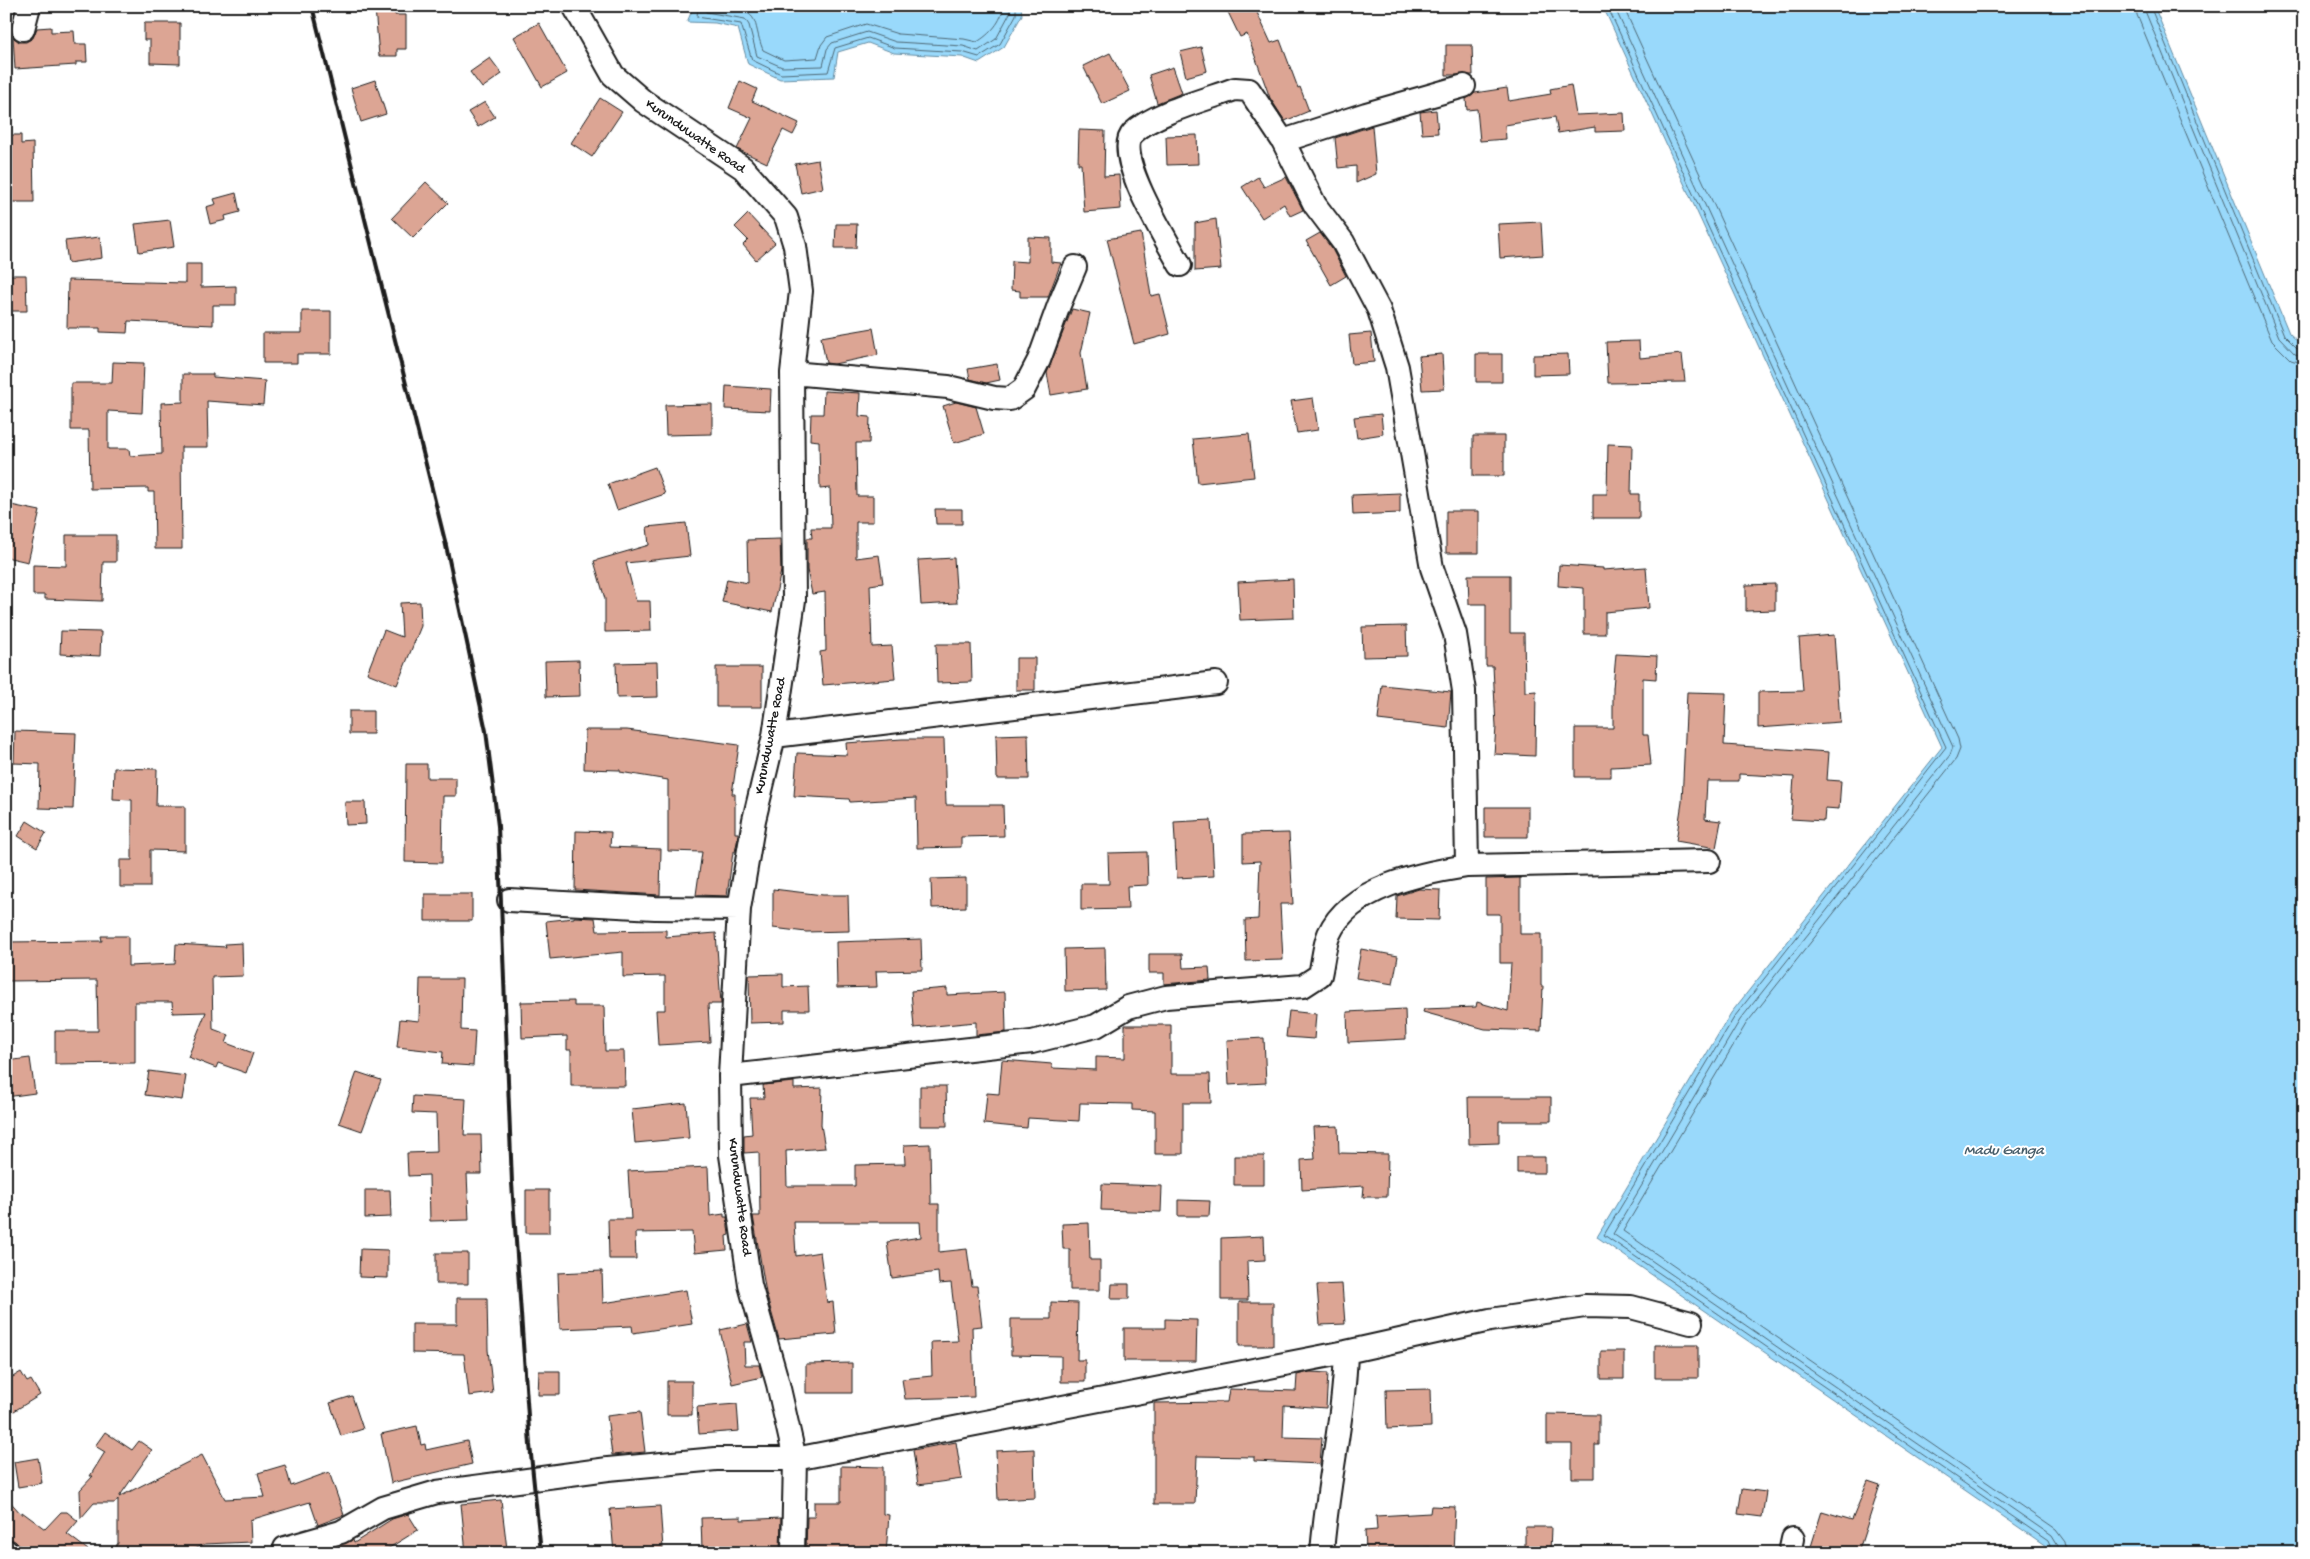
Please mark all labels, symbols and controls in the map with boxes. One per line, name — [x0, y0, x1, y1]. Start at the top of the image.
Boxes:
street label: Kurunduwatte Road — [642, 96, 750, 179]
street label: Kurunduwatte Road — [751, 675, 791, 796]
street label: Kurunduwatte Road — [723, 1137, 755, 1259]
water label: Madu Ganga — [1964, 1142, 2046, 1160]

